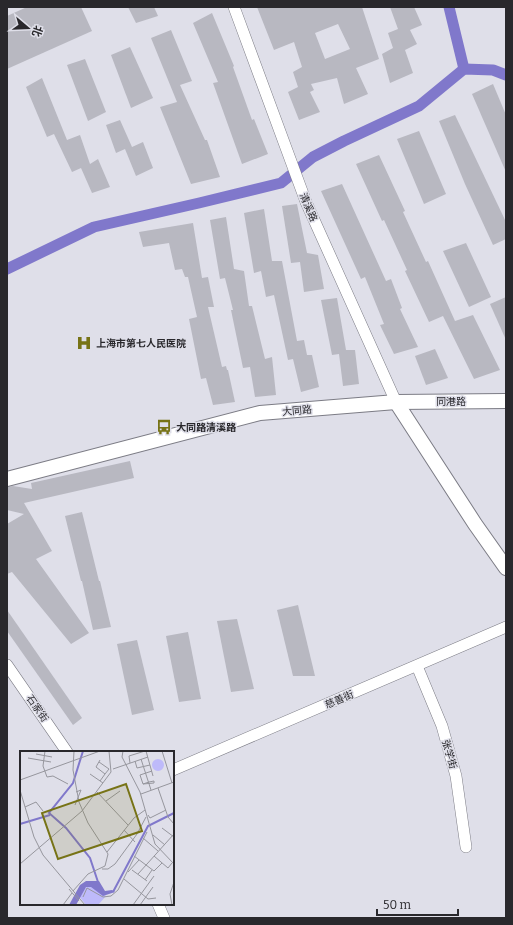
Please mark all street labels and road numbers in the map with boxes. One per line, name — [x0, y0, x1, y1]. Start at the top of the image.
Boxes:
street label: 清溪路 — [297, 191, 319, 224]
street label: 同港路 — [436, 396, 466, 408]
street label: 大同路 — [282, 404, 313, 418]
street label: 慈善街 — [323, 689, 356, 711]
street label: 石家街 — [24, 693, 51, 724]
street label: 张学街 — [439, 738, 459, 770]

